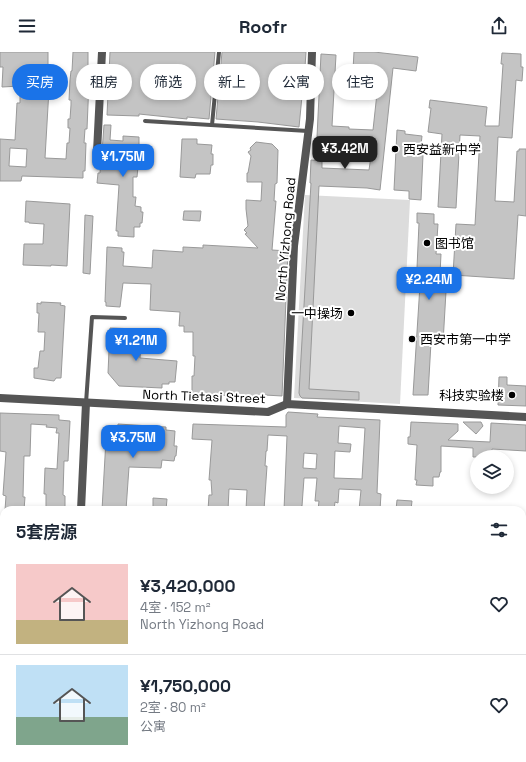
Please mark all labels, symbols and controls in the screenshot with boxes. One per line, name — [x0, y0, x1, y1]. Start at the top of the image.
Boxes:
icon: menu — [16, 15, 38, 37]
text: Roofr — [239, 15, 287, 38]
icon: share — [488, 15, 510, 37]
chip: 买房 — [12, 64, 68, 100]
chip: 租房 — [76, 64, 132, 100]
chip: 筛选 — [140, 64, 196, 100]
chip: 新上 — [204, 64, 260, 100]
chip: 公寓 — [268, 64, 324, 100]
chip: 住宅 — [332, 64, 388, 100]
pin: ¥3.42M — [312, 136, 378, 170]
text: ¥3.42M — [321, 140, 369, 157]
place label: 西安益新中学 — [403, 141, 481, 158]
pin: ¥1.75M — [90, 144, 156, 178]
marker: 西安益新中学 — [390, 144, 400, 154]
text: ¥1.75M — [101, 148, 145, 165]
street label: North Yizhong Road — [272, 176, 299, 302]
place label: 图书馆 — [435, 235, 474, 252]
marker: 图书馆 — [422, 238, 432, 248]
pin: ¥2.24M — [396, 267, 462, 301]
text: ¥2.24M — [406, 271, 452, 288]
place label: 一中操场 — [291, 305, 343, 322]
marker: 一中操场 — [346, 308, 356, 318]
pin: ¥1.21M — [103, 328, 169, 362]
place label: 西安市第一中学 — [420, 331, 511, 348]
text: ¥1.21M — [115, 332, 157, 349]
marker: 西安市第一中学 — [407, 334, 417, 344]
street label: North Tietasi Street — [142, 386, 266, 407]
place label: 科技实验楼 — [439, 387, 504, 404]
marker: 科技实验楼 — [507, 390, 517, 400]
pin: ¥3.75M — [100, 425, 166, 459]
text: ¥3.75M — [110, 429, 156, 446]
map controls — [470, 450, 514, 494]
button: layers — [470, 450, 514, 494]
icon: filters — [488, 519, 510, 541]
text: 5套房源 — [16, 521, 77, 543]
text: ¥3,420,000 — [140, 575, 235, 597]
icon: home — [48, 580, 96, 628]
icon: heart — [488, 593, 510, 615]
text: 4室 · 152 m² — [140, 599, 210, 616]
text: North Yizhong Road — [140, 616, 264, 633]
text: ¥1,750,000 — [140, 675, 231, 697]
icon: home — [48, 681, 96, 729]
icon: heart — [488, 694, 510, 716]
text: 2室 · 80 m² — [140, 699, 206, 716]
text: 公寓 — [140, 718, 166, 735]

